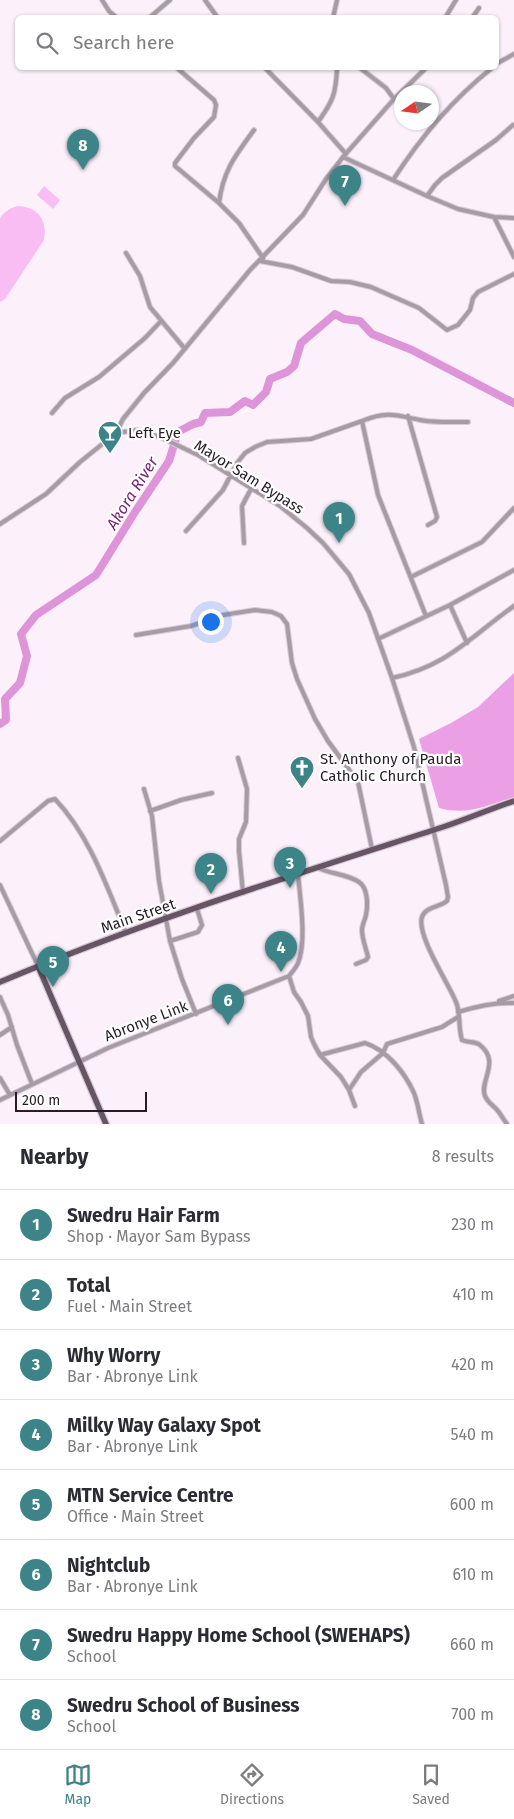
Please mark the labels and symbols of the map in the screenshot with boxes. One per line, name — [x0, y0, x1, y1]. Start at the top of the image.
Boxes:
north arrow — [394, 85, 439, 130]
pin: 8 — [67, 129, 99, 170]
pin: 7 — [329, 165, 361, 206]
bar icon: Left Eye — [97, 420, 123, 454]
place label: Left Eye — [128, 424, 181, 442]
street label: Mayor Sam Bypass — [191, 436, 307, 518]
water label: Akora River — [102, 452, 162, 534]
pin: 1 — [323, 502, 355, 543]
your location — [198, 609, 224, 635]
place label: St. Anthony of Pauda Catholic Church — [320, 750, 461, 785]
church icon: St. Anthony of Pauda Catholic Church — [289, 755, 315, 789]
pin: 3 — [274, 847, 306, 888]
pin: 2 — [195, 853, 227, 894]
street label: Main Street — [98, 895, 178, 937]
pin: 4 — [265, 931, 297, 972]
pin: 5 — [37, 946, 69, 987]
pin: 6 — [212, 984, 244, 1025]
street label: Abronye Link — [102, 997, 191, 1045]
scale bar — [15, 1089, 148, 1112]

